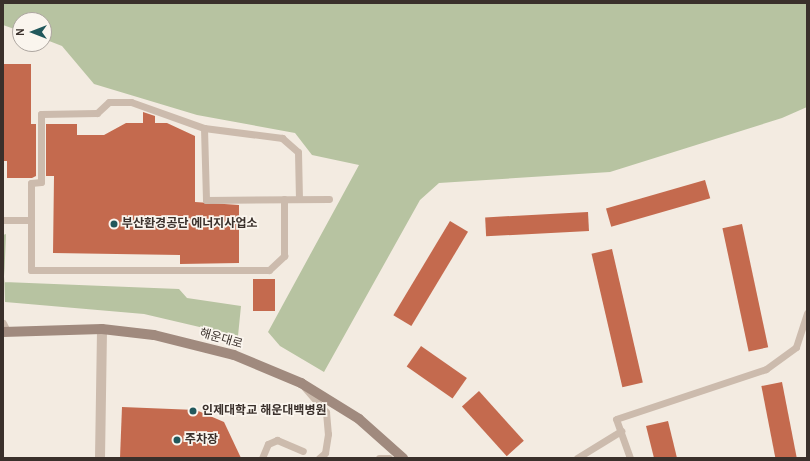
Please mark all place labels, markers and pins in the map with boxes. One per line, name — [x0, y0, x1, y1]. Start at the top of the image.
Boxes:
place label: 부산환경공단 에너지사업소 — [122, 217, 258, 231]
marker: 부산환경공단 에너지사업소 — [109, 219, 119, 229]
place label: 인제대학교 해운대백병원 — [202, 404, 326, 418]
marker: 인제대학교 해운대백병원 — [187, 405, 199, 417]
place label: 주차장 — [185, 433, 218, 447]
marker: 주차장 — [172, 435, 182, 445]

